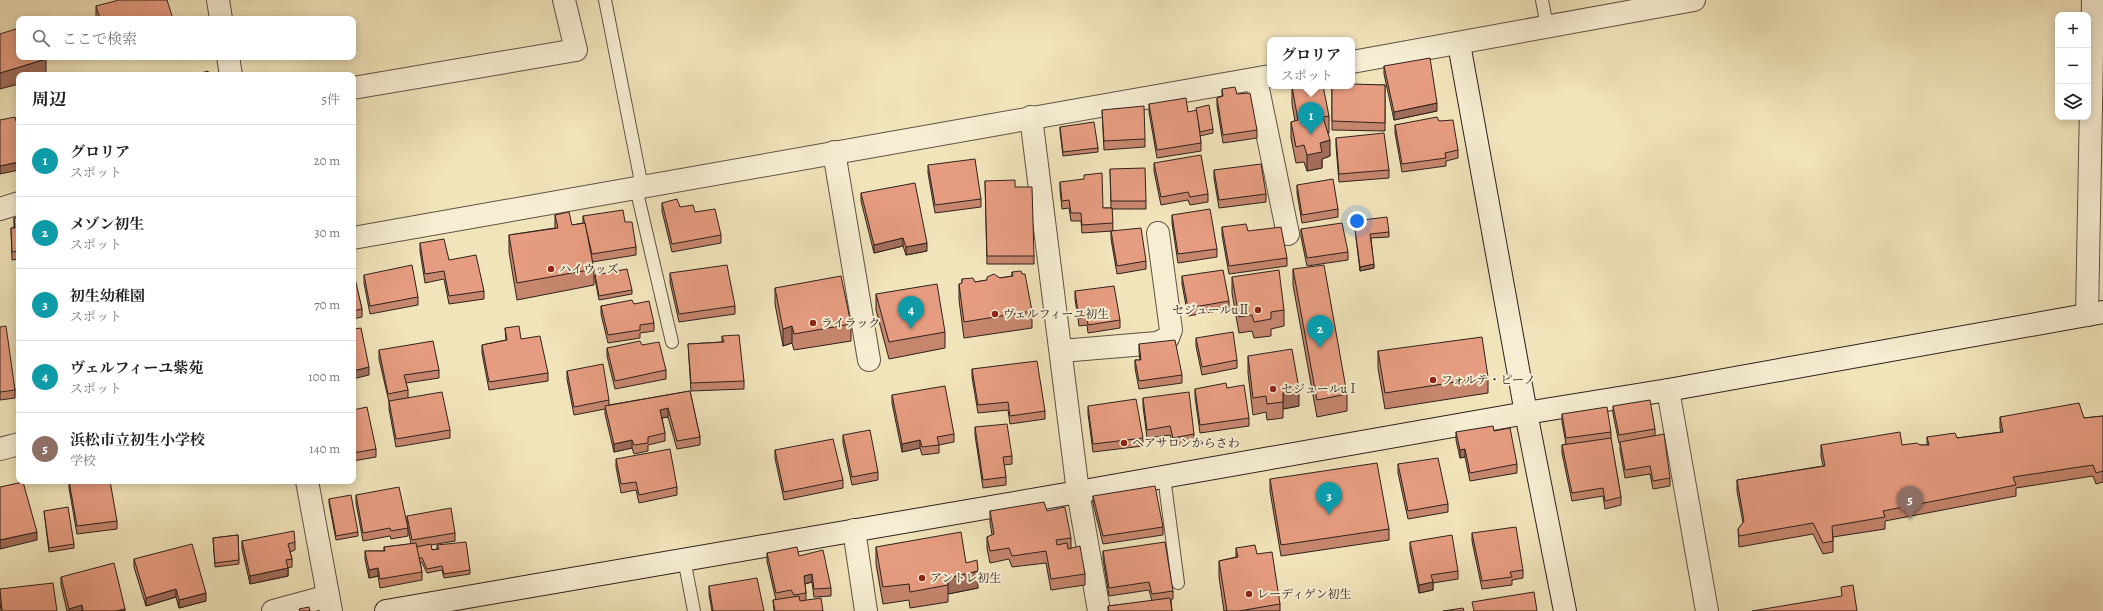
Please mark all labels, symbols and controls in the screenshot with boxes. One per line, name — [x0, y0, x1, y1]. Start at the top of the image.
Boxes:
map controls — [2055, 12, 2091, 120]
button: + — [2055, 12, 2091, 48]
search box — [16, 16, 356, 60]
icon: search — [30, 27, 52, 49]
text: ここで検索 — [62, 29, 137, 49]
popup — [1267, 37, 1355, 89]
text: グロリア — [1281, 45, 1341, 65]
button: − — [2055, 48, 2091, 84]
text: スポット — [1281, 67, 1333, 84]
button: layers — [2055, 84, 2091, 120]
text: 周辺 — [32, 88, 66, 111]
text: 5件 — [321, 91, 340, 108]
pin: 1 — [1298, 102, 1324, 135]
text: グロリア — [70, 142, 130, 162]
text: 1 — [43, 152, 47, 169]
text: 20 m — [314, 152, 340, 169]
text: スポット — [70, 164, 122, 181]
your location — [1347, 211, 1367, 231]
text: メゾン初生 — [70, 214, 145, 234]
text: 2 — [42, 224, 48, 241]
text: 30 m — [314, 224, 340, 241]
text: スポット — [70, 236, 122, 253]
place label: ハイウッズ — [559, 261, 619, 277]
marker: ハイウッズ — [546, 264, 556, 274]
text: 初生幼稚園 — [70, 286, 145, 306]
text: 3 — [42, 296, 48, 313]
text: 70 m — [314, 296, 340, 313]
pin: 4 — [898, 296, 924, 329]
place label: セジュールuⅡ — [1172, 302, 1250, 318]
marker: セジュールuⅡ — [1253, 305, 1263, 315]
place label: ヴェルフィーユ初生 — [1003, 306, 1110, 322]
text: スポット — [70, 308, 122, 325]
marker: ヴェルフィーユ初生 — [990, 309, 1000, 319]
place label: ライラック — [821, 315, 880, 331]
pin: 2 — [1307, 315, 1333, 348]
marker: ライラック — [808, 318, 818, 328]
text: ヴェルフィーユ紫苑 — [70, 358, 203, 378]
text: 4 — [42, 368, 48, 385]
text: 100 m — [308, 368, 340, 385]
place label: フォルテ・ピーノ — [1441, 372, 1536, 388]
marker: フォルテ・ピーノ — [1428, 375, 1438, 385]
text: スポット — [70, 380, 122, 397]
place label: セジュールuⅠ — [1281, 381, 1359, 397]
marker: セジュールuⅠ — [1268, 384, 1278, 394]
text: 浜松市立初生小学校 — [70, 430, 205, 450]
place label: ヘアサロンからさわ — [1132, 435, 1240, 451]
marker: ヘアサロンからさわ — [1119, 438, 1129, 448]
text: 5 — [42, 440, 48, 457]
text: 140 m — [309, 440, 340, 457]
text: 学校 — [70, 452, 96, 469]
pin: 3 — [1316, 482, 1342, 515]
pin: 5 — [1897, 486, 1923, 519]
place label: アントレ初生 — [930, 570, 1002, 586]
marker: アントレ初生 — [917, 573, 927, 583]
place label: レーディゲン初生 — [1257, 586, 1352, 602]
marker: レーディゲン初生 — [1244, 589, 1254, 599]

